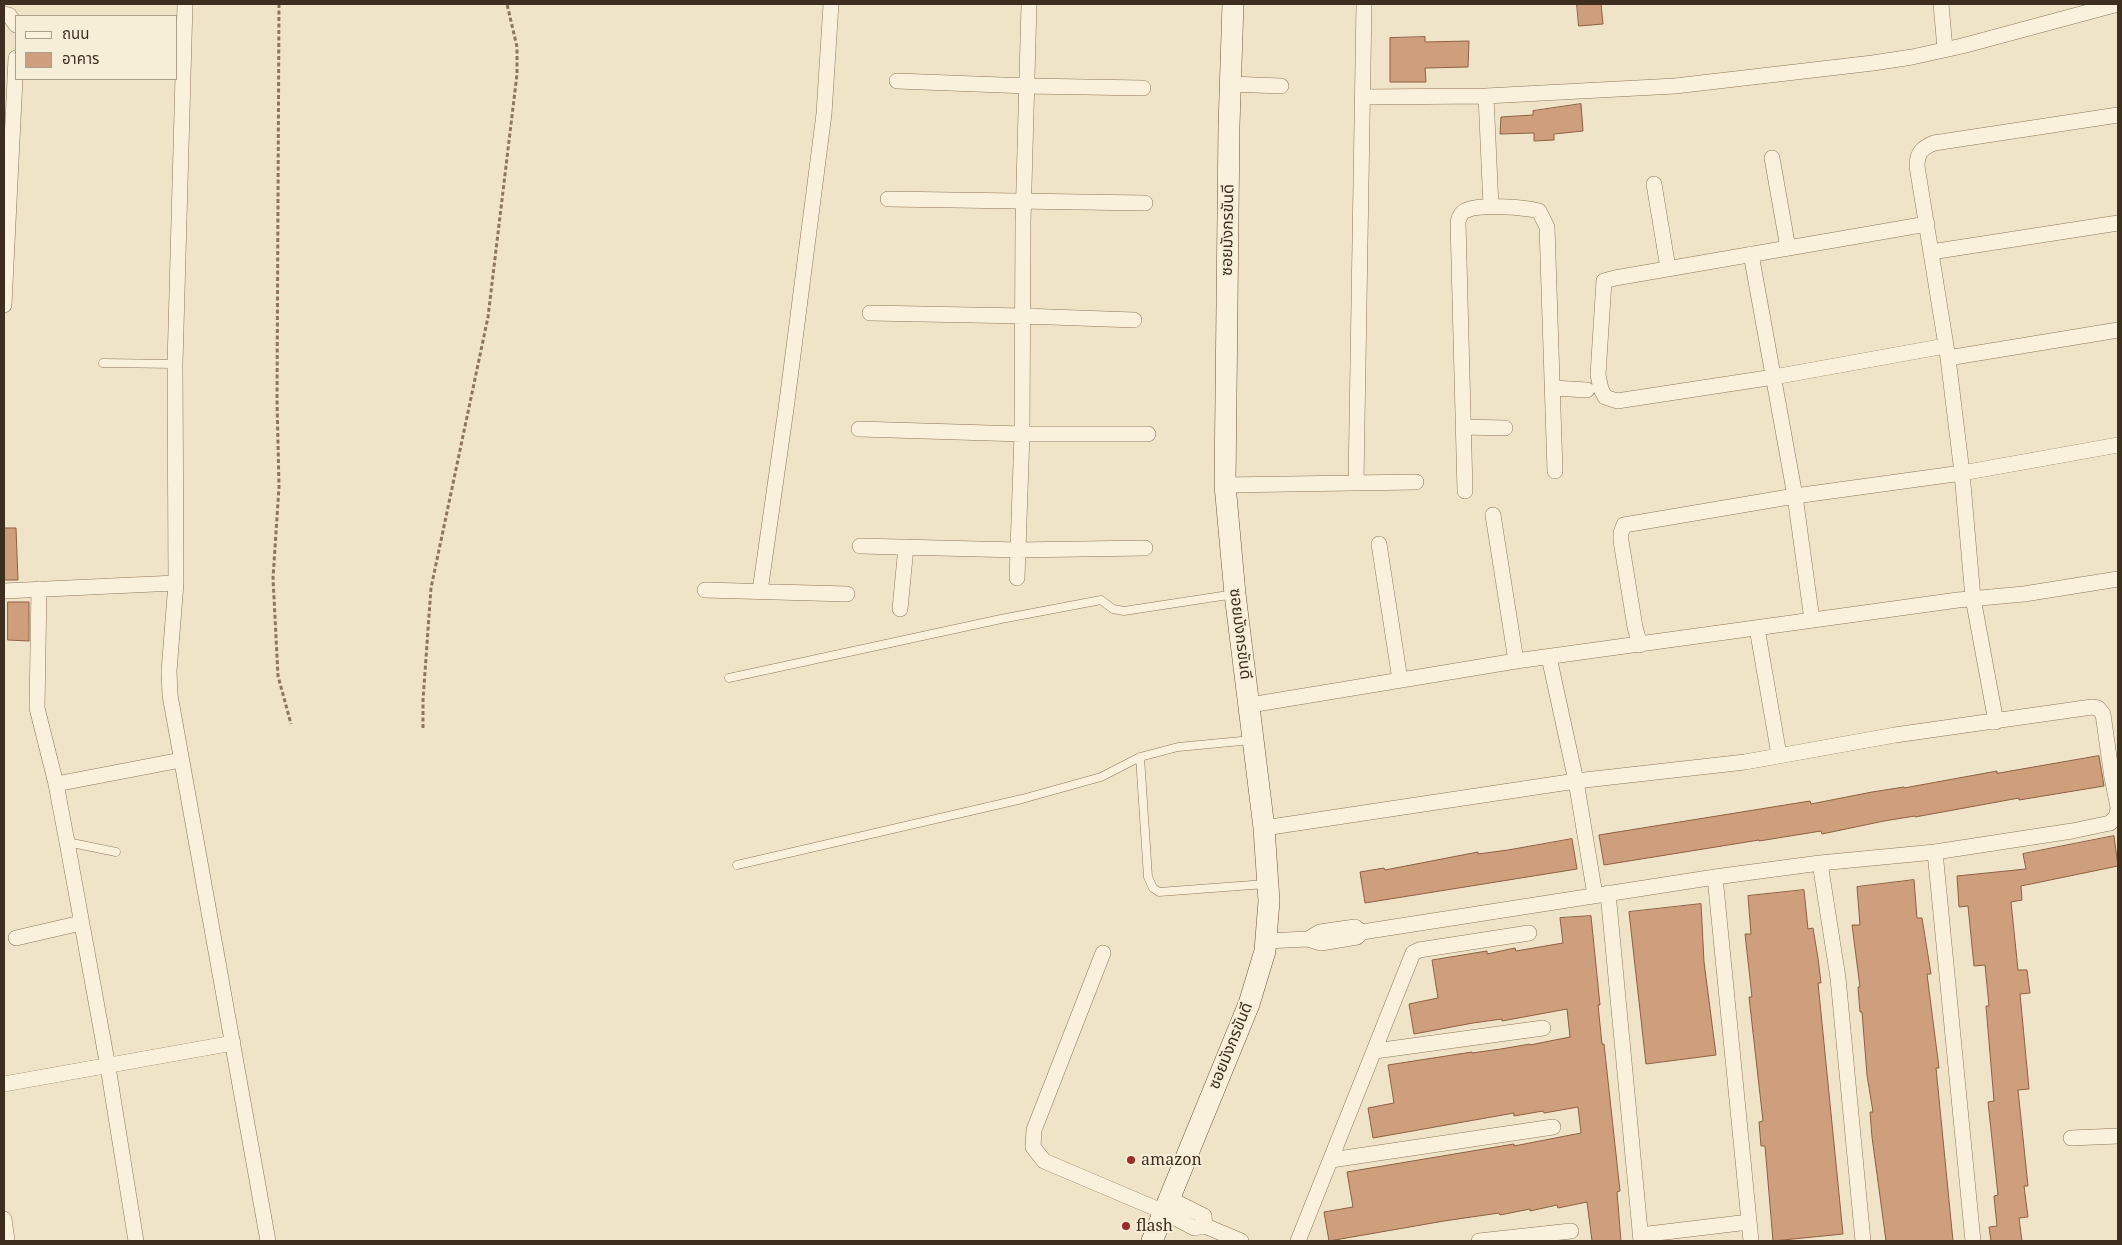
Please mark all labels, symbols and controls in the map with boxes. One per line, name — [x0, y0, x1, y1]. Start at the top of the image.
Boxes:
legend — [15, 15, 178, 80]
text: ถนน — [62, 23, 89, 43]
text: อาคาร — [62, 48, 99, 68]
street label: ซอยมังกรขันดี — [1218, 184, 1238, 276]
street label: ซอยมังกรขันดี — [1225, 587, 1255, 681]
street label: ซอยมังกรขันดี — [1205, 1000, 1257, 1092]
place label: amazon — [1141, 1150, 1202, 1170]
marker: amazon — [1125, 1154, 1137, 1166]
place label: flash — [1136, 1216, 1173, 1236]
marker: flash — [1120, 1220, 1132, 1232]

